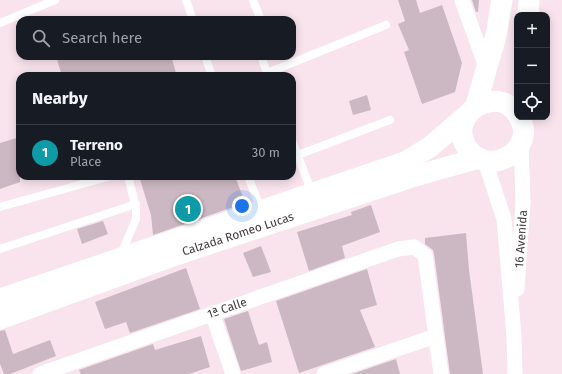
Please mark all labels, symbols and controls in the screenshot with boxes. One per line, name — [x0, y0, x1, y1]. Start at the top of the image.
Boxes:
map controls — [514, 12, 550, 120]
button: + — [514, 12, 550, 48]
search box — [16, 16, 296, 60]
icon: search — [30, 27, 52, 49]
text: Search here — [62, 29, 142, 47]
button: − — [514, 48, 550, 84]
button: locate — [514, 84, 550, 120]
text: Nearby — [32, 88, 87, 109]
text: Terreno — [70, 136, 123, 154]
text: 1 — [42, 145, 48, 160]
text: 30 m — [252, 145, 280, 160]
text: Place — [70, 154, 101, 169]
pin: 1 — [175, 194, 201, 224]
your location — [232, 196, 252, 216]
street label: Calzada Romeo Lucas — [180, 209, 296, 259]
street label: 16 Avenida — [512, 209, 530, 269]
street label: 1ª Calle — [205, 295, 249, 321]

